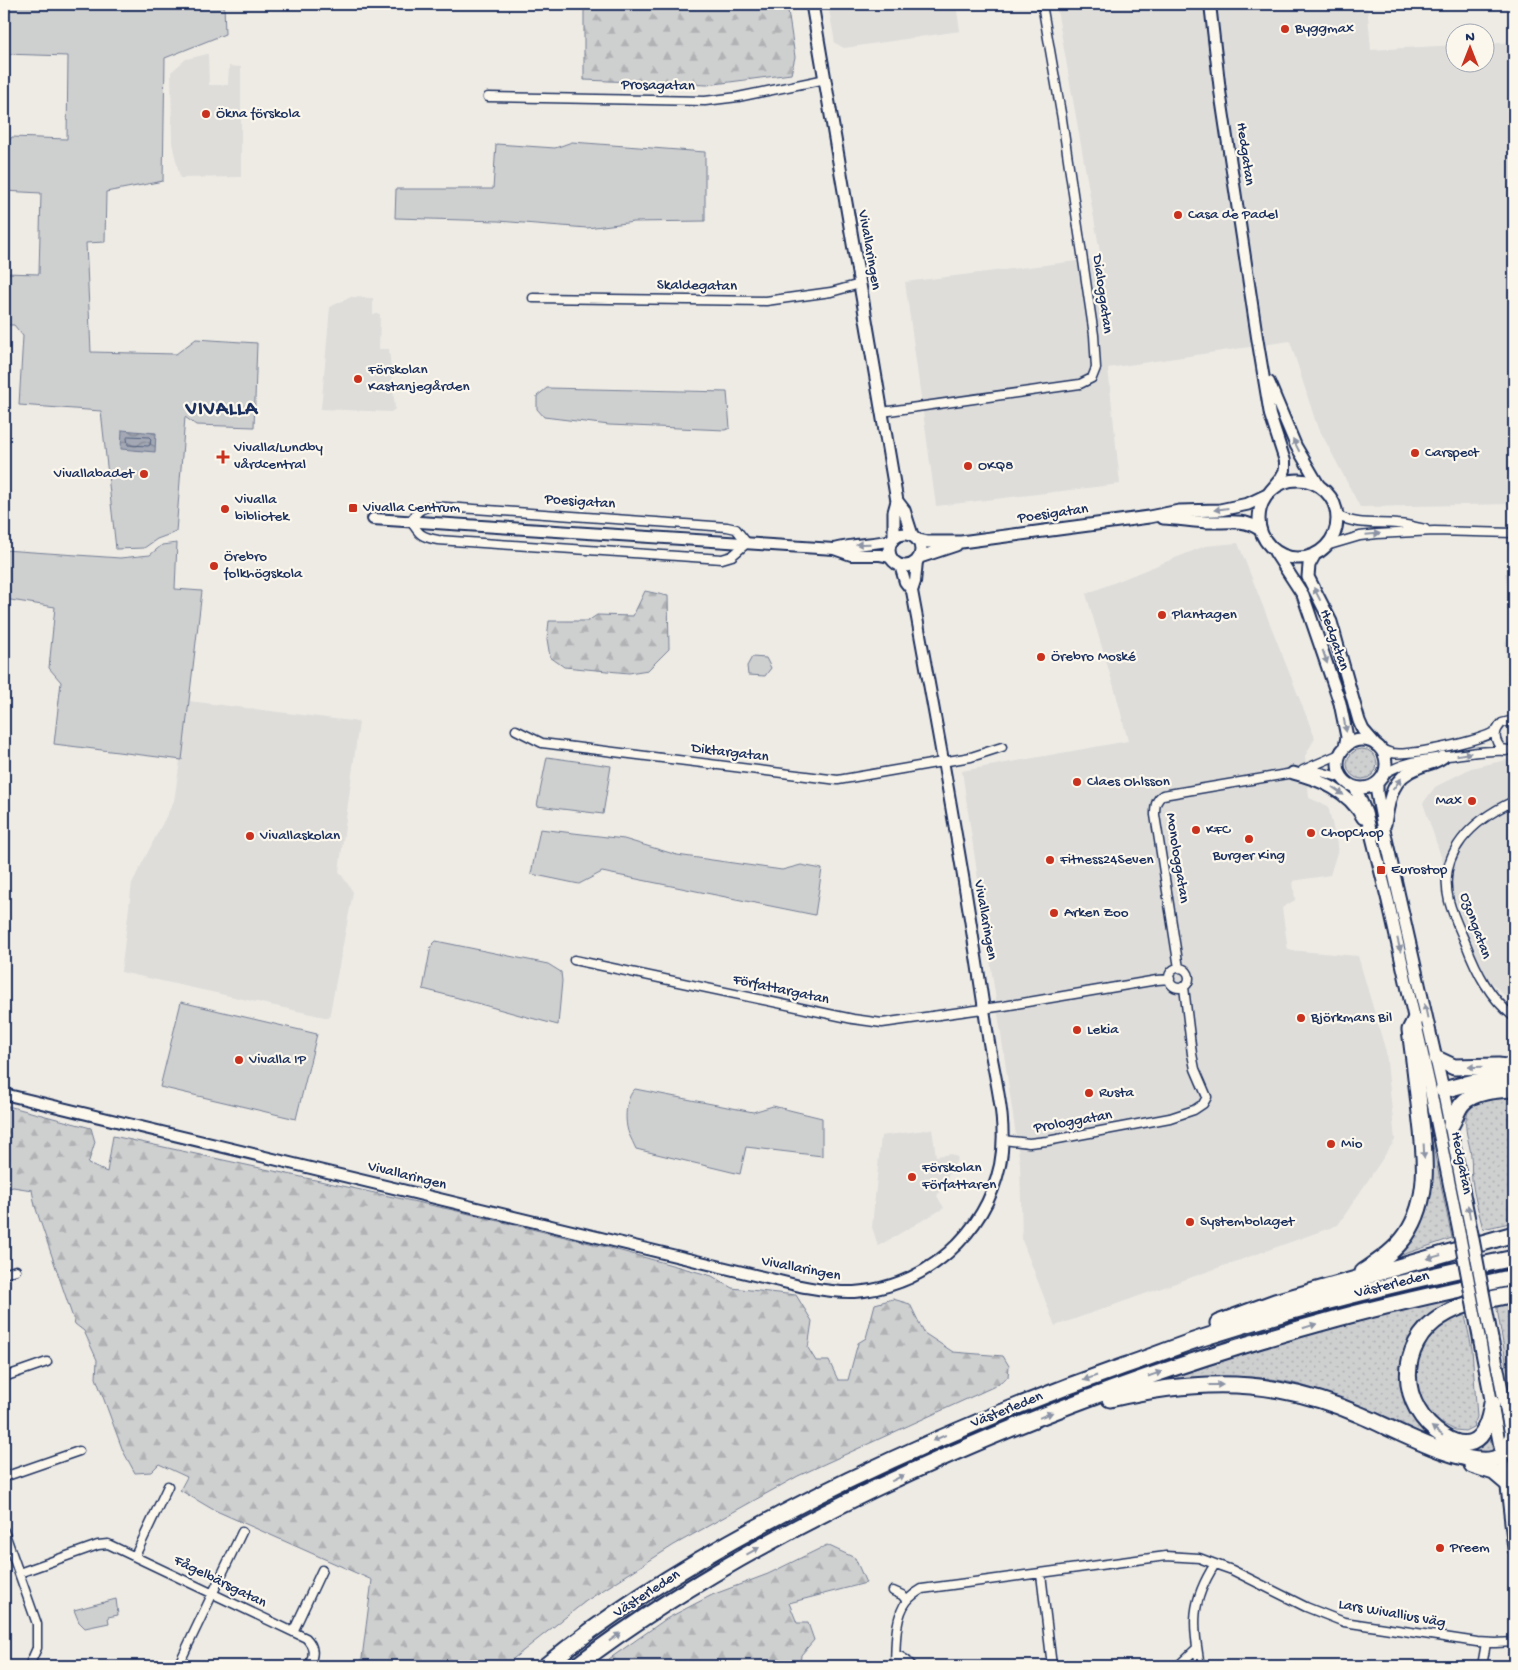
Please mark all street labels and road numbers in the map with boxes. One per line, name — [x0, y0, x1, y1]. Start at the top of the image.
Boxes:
street label: Prosagatan — [620, 76, 695, 96]
street label: Hedgatan — [1232, 121, 1258, 187]
street label: Vivallaringen — [853, 208, 885, 291]
street label: Dialoggatan — [1087, 252, 1116, 335]
street label: Skaldegatan — [657, 276, 737, 296]
street label: Poesigatan — [543, 490, 616, 513]
street label: Poesigatan — [1016, 500, 1089, 528]
street label: Hedgatan — [1315, 607, 1353, 673]
street label: Diktargatan — [689, 739, 770, 767]
street label: Monologgatan — [1161, 812, 1193, 904]
street label: Vivallaringen — [969, 878, 1001, 961]
street label: Ozongatan — [1455, 891, 1495, 961]
street label: Författargatan — [730, 971, 831, 1009]
street label: Prologgatan — [1031, 1106, 1114, 1138]
street label: Hedgatan — [1446, 1130, 1476, 1196]
street label: Vivallaringen — [365, 1157, 448, 1194]
street label: Vivallaringen — [759, 1252, 842, 1286]
street label: Västerleden — [1352, 1267, 1431, 1303]
street label: Västerleden — [967, 1387, 1046, 1433]
street label: Fågelbärsgatan — [170, 1551, 269, 1612]
street label: Västerleden — [609, 1566, 684, 1623]
street label: Lars Wivallius väg — [1337, 1596, 1447, 1632]

